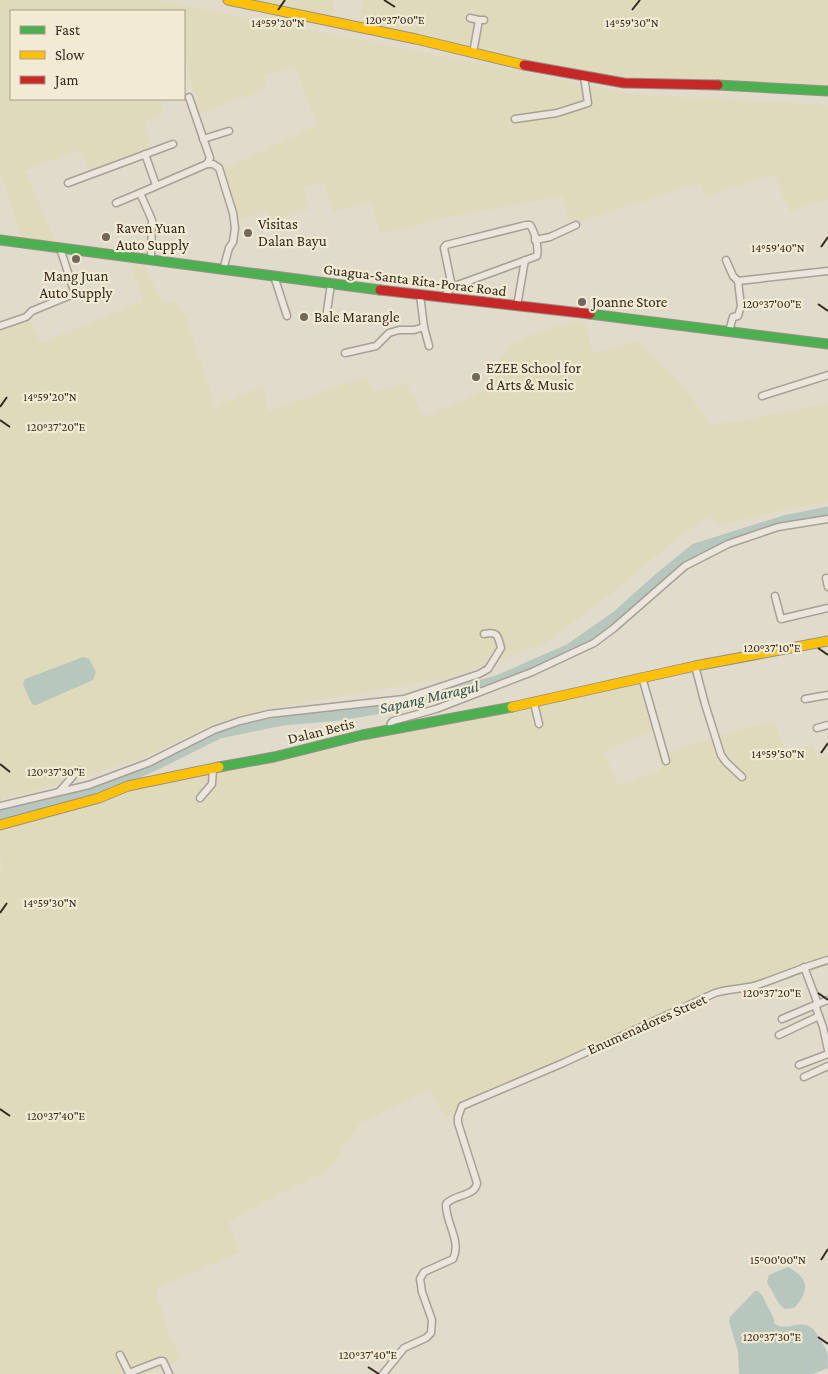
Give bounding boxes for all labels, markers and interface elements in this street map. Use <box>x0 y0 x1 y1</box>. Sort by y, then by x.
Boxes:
legend <box>10 10 185 100</box>
text: 120°37'00"E <box>365 13 425 27</box>
text: 14°59'20"N <box>251 16 305 30</box>
text: 14°59'30"N <box>605 16 659 30</box>
text: Fast <box>55 22 81 38</box>
text: Slow <box>55 47 85 63</box>
text: Jam <box>53 72 78 89</box>
place label: Visitas Dalan Bayu <box>258 216 327 250</box>
place label: Raven Yuan Auto Supply <box>116 220 189 254</box>
marker: Visitas Dalan Bayu <box>242 227 254 239</box>
marker: Raven Yuan Auto Supply <box>100 231 112 243</box>
text: 14°59'40"N <box>751 241 805 255</box>
marker: Mang Juan Auto Supply <box>70 253 82 265</box>
street label: Guagua-Santa Rita-Porac Road <box>322 261 508 300</box>
place label: Mang Juan Auto Supply <box>39 268 113 302</box>
place label: Joanne Store <box>590 294 668 311</box>
marker: Joanne Store <box>576 296 588 308</box>
text: 120°37'00"E <box>742 297 802 311</box>
place label: Bale Marangle <box>314 309 400 326</box>
marker: Bale Marangle <box>298 311 310 323</box>
place label: EZEE School for d Arts & Music <box>486 360 582 393</box>
marker: EZEE School for d Arts & Music <box>470 371 482 383</box>
text: 14°59'20"N <box>23 390 77 404</box>
text: 120°37'20"E <box>27 420 86 434</box>
text: 120°37'10"E <box>744 641 801 655</box>
water label: Sapang Maragul <box>378 677 481 718</box>
street label: Dalan Betis <box>286 715 356 747</box>
text: 14°59'50"N <box>751 747 805 761</box>
text: 120°37'30"E <box>27 765 86 779</box>
text: 14°59'30"N <box>23 896 77 910</box>
text: 120°37'20"E <box>743 986 802 1000</box>
street label: Enumenadores Street <box>585 990 710 1057</box>
text: 120°37'40"E <box>27 1109 86 1123</box>
text: 15°00'00"N <box>750 1253 806 1267</box>
text: 120°37'30"E <box>743 1330 802 1344</box>
text: 120°37'40"E <box>339 1348 398 1362</box>

